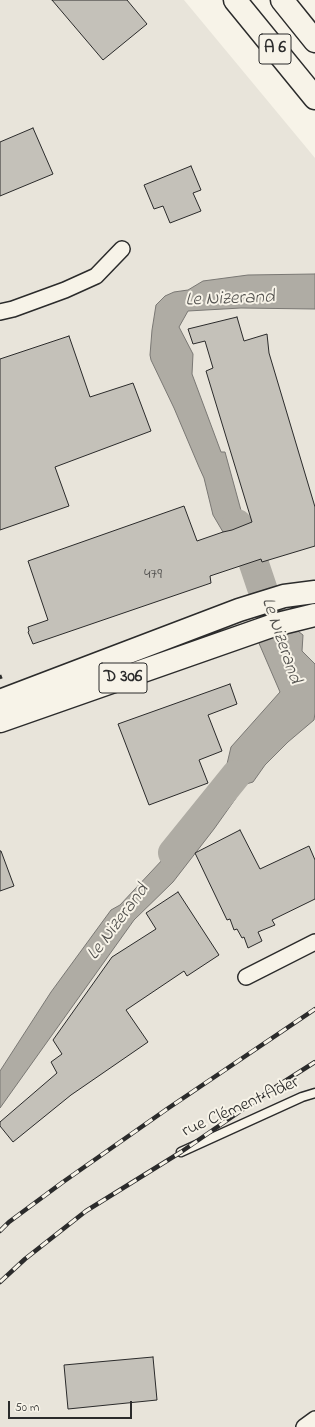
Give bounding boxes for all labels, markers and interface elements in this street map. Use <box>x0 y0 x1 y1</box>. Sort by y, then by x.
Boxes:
road number: A 6 <box>259 34 291 64</box>
water label: Le Nizerand <box>185 287 275 313</box>
house number: 479 <box>144 565 162 585</box>
water label: Le Nizerand <box>255 595 305 687</box>
road number: D 306 <box>99 663 147 693</box>
water label: Le Nizerand <box>83 881 155 965</box>
street label: rue Clément Ader <box>179 1073 303 1143</box>
scale bar <box>10 1393 134 1419</box>
text: 50 m <box>15 1399 39 1417</box>

